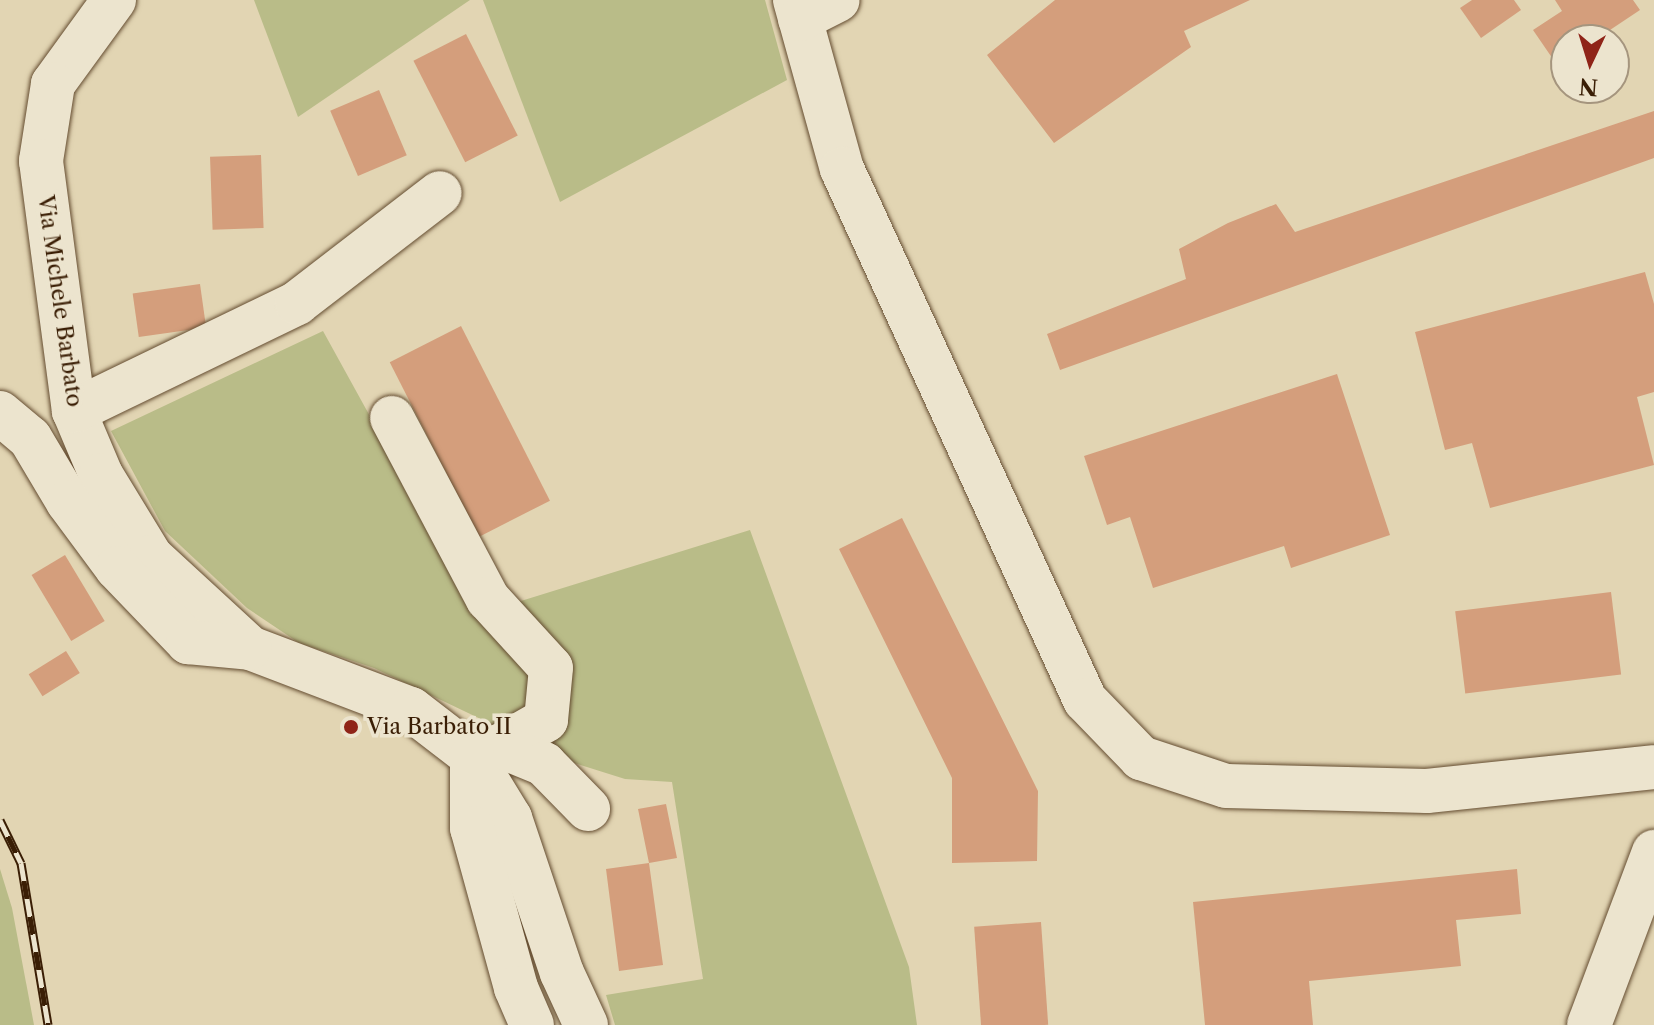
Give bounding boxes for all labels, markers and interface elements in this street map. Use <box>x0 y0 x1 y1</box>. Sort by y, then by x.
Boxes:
north arrow <box>1550 24 1630 104</box>
text: N <box>1578 72 1599 101</box>
street label: Via Michele Barbato <box>32 193 88 409</box>
place label: Via Barbato II <box>367 714 512 740</box>
marker: Via Barbato II <box>342 718 360 736</box>

